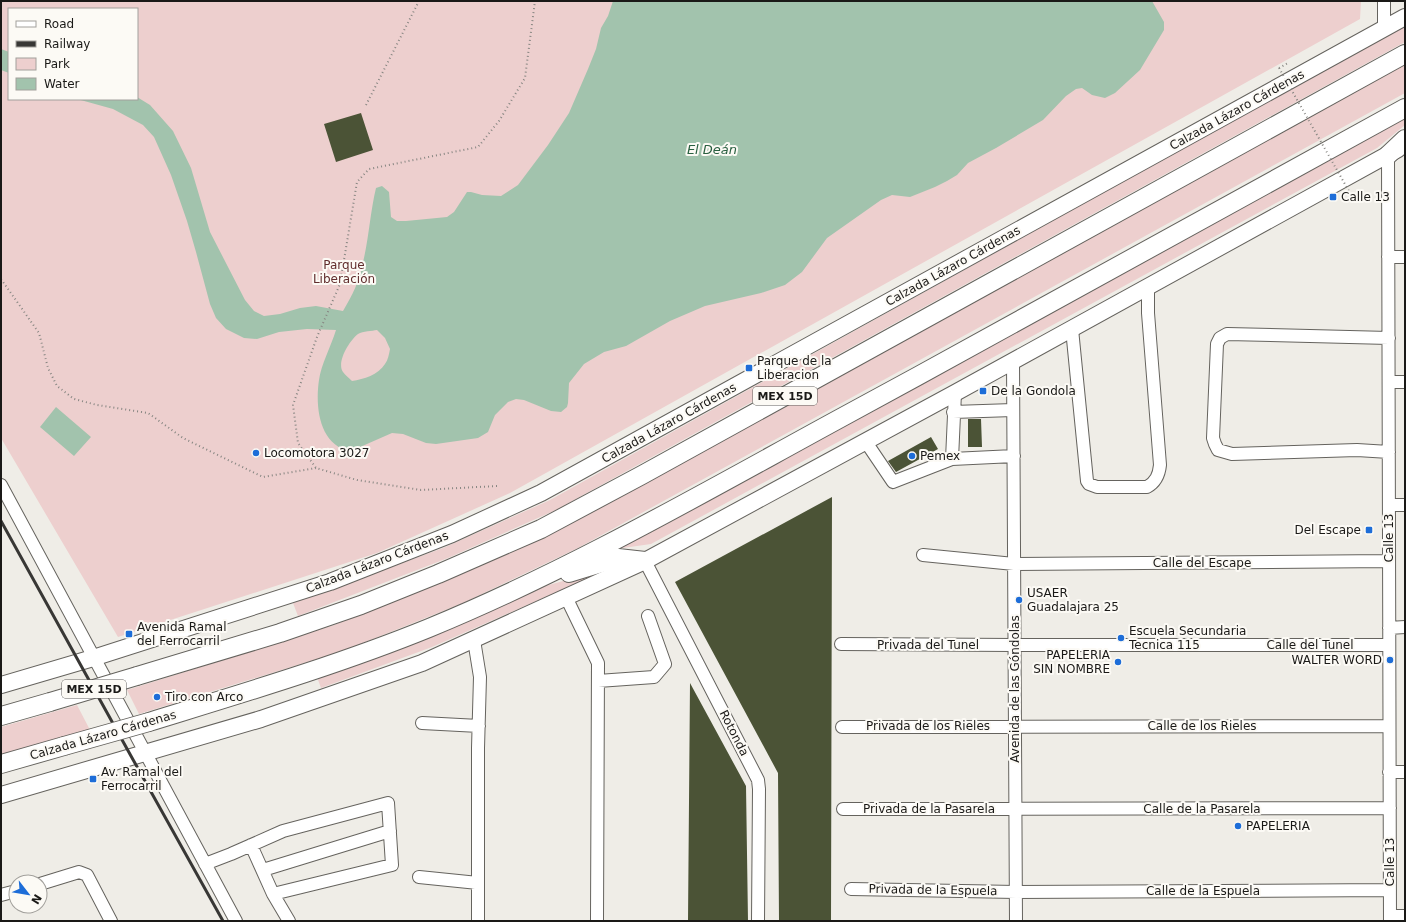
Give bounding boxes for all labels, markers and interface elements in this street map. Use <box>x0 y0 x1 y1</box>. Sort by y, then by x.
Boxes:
legend <box>8 8 138 100</box>
text: Road <box>44 17 74 31</box>
text: Railway <box>44 37 90 51</box>
text: Park <box>44 57 70 71</box>
street label: Calzada Lázaro Cárdenas <box>1167 67 1307 153</box>
text: Water <box>44 77 80 91</box>
water label: El Deán <box>687 142 737 157</box>
place label: Calle 13 <box>1341 190 1390 204</box>
marker: Calle 13 <box>1328 192 1338 202</box>
street label: Calzada Lázaro Cárdenas <box>883 223 1023 309</box>
park label: Parque Liberación <box>313 258 375 286</box>
place label: Parque de la Liberacion <box>757 354 832 382</box>
marker: Parque de la Liberacion <box>744 363 754 373</box>
street label: Calzada Lázaro Cárdenas <box>599 380 739 466</box>
place label: De la Gondola <box>991 384 1076 398</box>
marker: De la Gondola <box>978 386 988 396</box>
road number: MEX 15D <box>753 387 817 405</box>
place label: Locomotora 3027 <box>264 446 369 460</box>
marker: Locomotora 3027 <box>251 448 261 458</box>
place label: Pemex <box>920 449 960 463</box>
marker: Pemex <box>907 451 917 461</box>
street label: Calle 13 <box>1382 514 1396 562</box>
place label: Del Escape <box>1294 523 1361 537</box>
marker: Del Escape <box>1364 525 1374 535</box>
street label: Calzada Lázaro Cárdenas <box>304 528 450 596</box>
street label: Calle del Escape <box>1153 556 1251 570</box>
place label: USAER Guadalajara 25 <box>1027 586 1119 614</box>
marker: USAER Guadalajara 25 <box>1014 595 1024 605</box>
street label: Avenida de las Góndolas <box>1008 615 1022 763</box>
place label: Avenida Ramal del Ferrocarril <box>137 620 227 648</box>
place label: Escuela Secundaria Tecnica 115 <box>1128 624 1246 652</box>
marker: Avenida Ramal del Ferrocarril <box>124 629 134 639</box>
marker: Escuela Secundaria Tecnica 115 <box>1116 633 1126 643</box>
street label: Privada del Tunel <box>877 638 979 652</box>
street label: Calle del Tunel <box>1266 638 1354 652</box>
place label: PAPELERIA SIN NOMBRE <box>1033 648 1111 676</box>
place label: WALTER WORD <box>1292 653 1382 667</box>
marker: WALTER WORD <box>1385 655 1395 665</box>
marker: PAPELERIA SIN NOMBRE <box>1113 657 1123 667</box>
road number: MEX 15D <box>62 680 126 698</box>
place label: Tiro con Arco <box>164 690 243 704</box>
marker: Tiro con Arco <box>152 692 162 702</box>
street label: Calzada Lázaro Cárdenas <box>28 707 178 763</box>
street label: Rotonda <box>716 708 752 758</box>
street label: Privada de los Rieles <box>866 719 990 733</box>
street label: Calle de los Rieles <box>1147 719 1257 733</box>
place label: Av. Ramal del Ferrocarril <box>101 765 182 793</box>
marker: Av. Ramal del Ferrocarril <box>88 774 98 784</box>
street label: Privada de la Pasarela <box>863 802 995 816</box>
street label: Calle de la Pasarela <box>1143 802 1261 816</box>
place label: PAPELERIA <box>1246 819 1311 833</box>
marker: PAPELERIA <box>1233 821 1243 831</box>
street label: Calle 13 <box>1383 838 1397 886</box>
north arrow <box>8 874 48 914</box>
street label: Privada de la Espuela <box>868 882 998 898</box>
street label: Calle de la Espuela <box>1146 884 1260 898</box>
text: N <box>28 892 44 906</box>

